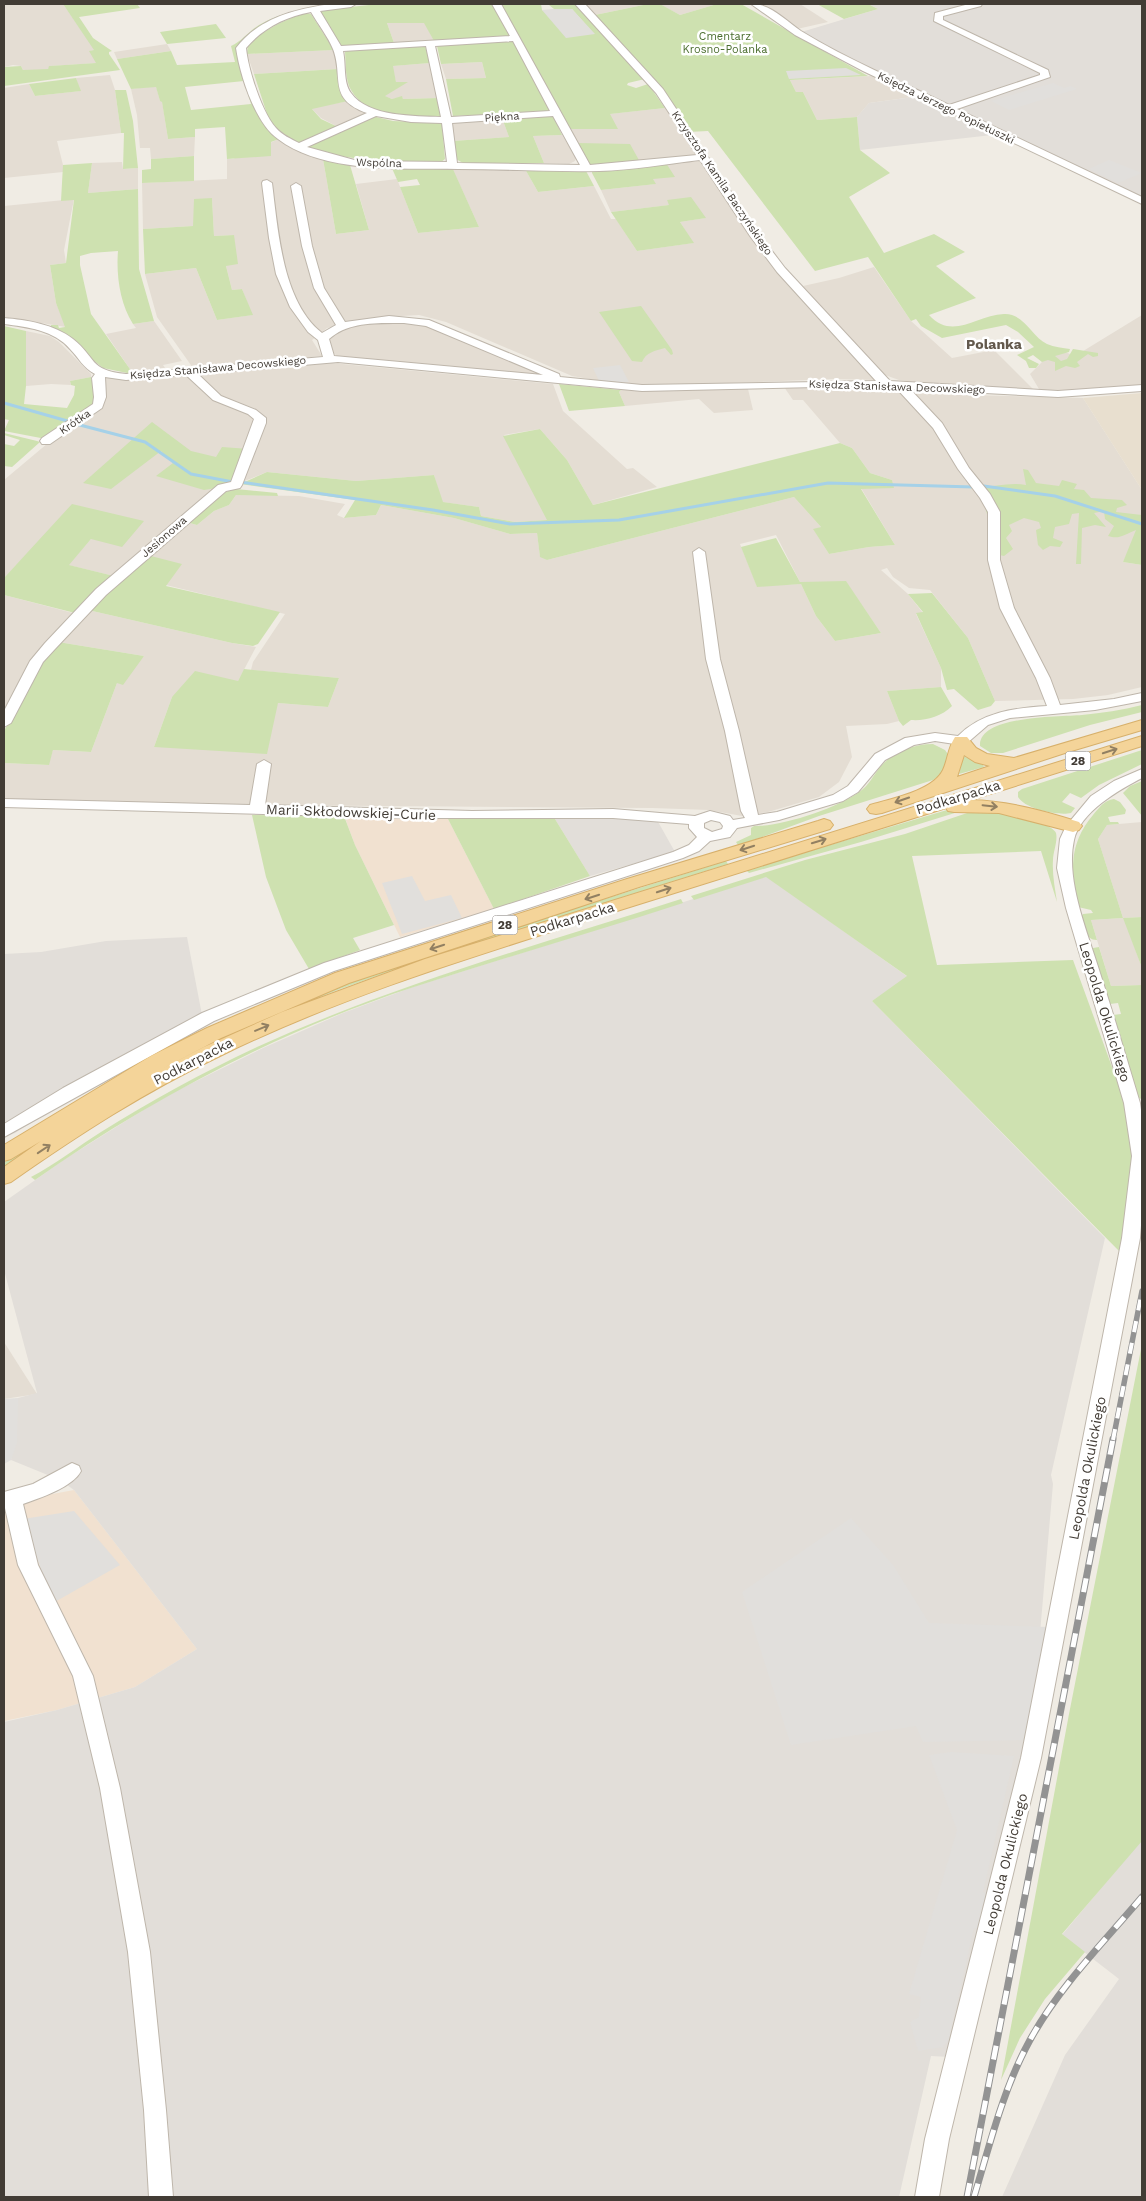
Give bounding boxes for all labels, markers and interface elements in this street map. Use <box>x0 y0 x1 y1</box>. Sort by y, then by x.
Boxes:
park label: Cmentarz Krosno-Polanka <box>683 30 767 56</box>
street label: Księdza Jerzego Popiełuszki <box>875 69 1017 147</box>
street label: Krzysztofa Kamila Baczyńskiego <box>669 108 775 258</box>
street label: Piękna <box>484 109 520 125</box>
street label: Wspólna <box>356 156 402 170</box>
district label: Polanka <box>966 336 1023 352</box>
street label: Księdza Stanisława Decowskiego <box>129 354 307 382</box>
street label: Księdza Stanisława Decowskiego <box>808 377 986 397</box>
street label: Krótka <box>57 407 93 437</box>
street label: Jesionowa <box>138 514 190 560</box>
one-way arrow <box>1101 746 1117 755</box>
road number: 28 <box>1066 751 1090 770</box>
street label: Podkarpacka <box>914 777 1002 817</box>
one-way arrow <box>895 796 910 805</box>
street label: Marii Skłodowskiej-Curie <box>266 801 436 823</box>
one-way arrow <box>982 801 998 811</box>
one-way arrow <box>810 836 826 845</box>
one-way arrow <box>739 844 755 854</box>
one-way arrow <box>655 885 671 894</box>
one-way arrow <box>585 893 600 902</box>
street label: Podkarpacka <box>528 899 616 939</box>
road number: 28 <box>492 916 518 934</box>
street label: Leopolda Okulickiego <box>1076 940 1134 1084</box>
one-way arrow <box>429 942 445 952</box>
one-way arrow <box>254 1023 269 1032</box>
street label: Podkarpacka <box>150 1034 236 1088</box>
one-way arrow <box>36 1144 50 1154</box>
street label: Leopolda Okulickiego <box>1065 1395 1109 1541</box>
street label: Leopolda Okulickiego <box>980 1791 1030 1937</box>

